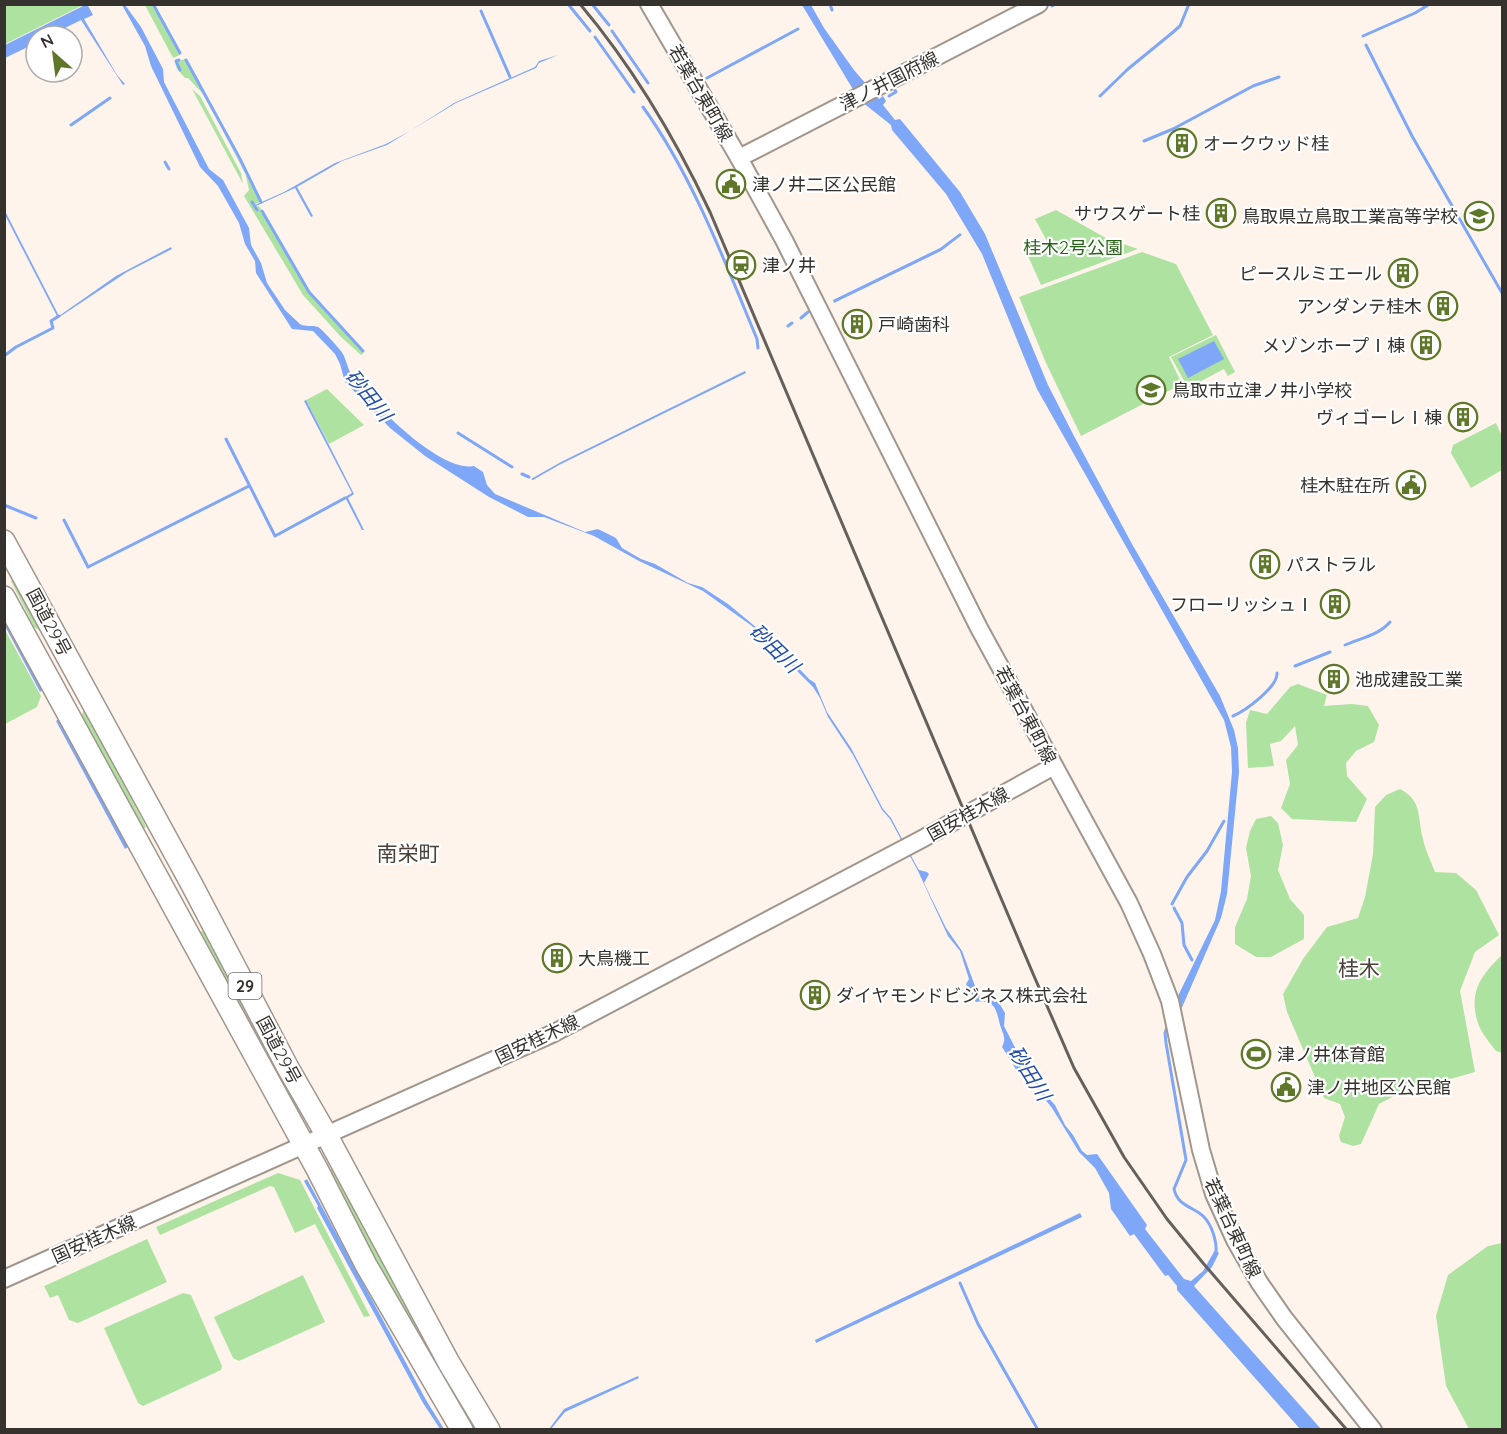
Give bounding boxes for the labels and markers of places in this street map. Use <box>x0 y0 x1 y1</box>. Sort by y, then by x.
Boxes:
building icon: オークウッド桂 <box>1166 127 1198 159</box>
place label: オークウッド桂 <box>1203 132 1329 155</box>
public building icon: 津ノ井二区公民館 <box>715 168 747 200</box>
place label: 津ノ井二区公民館 <box>752 173 896 196</box>
building icon: サウスゲート桂 <box>1205 197 1237 229</box>
school or university icon: 鳥取県立鳥取工業高等学校 <box>1463 200 1495 232</box>
place label: サウスゲート桂 <box>1074 202 1200 225</box>
place label: 鳥取県立鳥取工業高等学校 <box>1242 205 1458 228</box>
station icon: 津ノ井 <box>725 249 757 281</box>
place label: 津ノ井 <box>762 254 816 277</box>
building icon: ピースルミエール <box>1387 257 1419 289</box>
place label: ピースルミエール <box>1239 262 1382 285</box>
building icon: アンダンテ桂木 <box>1427 290 1459 322</box>
place label: アンダンテ桂木 <box>1297 295 1422 318</box>
building icon: 戸崎歯科 <box>841 308 873 340</box>
place label: 戸崎歯科 <box>878 313 950 336</box>
building icon: メゾンホープⅠ棟 <box>1410 329 1442 361</box>
place label: メゾンホープⅠ棟 <box>1262 334 1405 357</box>
school or university icon: 鳥取市立津ノ井小学校 <box>1135 374 1167 406</box>
place label: 鳥取市立津ノ井小学校 <box>1172 379 1352 402</box>
building icon: ヴィゴーレⅠ棟 <box>1447 401 1479 433</box>
place label: ヴィゴーレⅠ棟 <box>1316 406 1442 429</box>
public building icon: 桂木駐在所 <box>1395 469 1427 501</box>
place label: 桂木駐在所 <box>1300 474 1390 497</box>
building icon: パストラル <box>1249 548 1281 580</box>
place label: パストラル <box>1286 553 1376 576</box>
building icon: フローリッシュⅠ <box>1319 588 1351 620</box>
place label: フローリッシュⅠ <box>1170 593 1314 616</box>
building icon: 池成建設工業 <box>1318 663 1350 695</box>
place label: 池成建設工業 <box>1355 668 1463 691</box>
building icon: 大鳥機工 <box>541 942 573 974</box>
place label: 大鳥機工 <box>578 947 650 970</box>
building icon: ダイヤモンドビジネス株式会社 <box>799 979 831 1011</box>
place label: ダイヤモンドビジネス株式会社 <box>836 984 1087 1007</box>
sports icon: 津ノ井体育館 <box>1240 1038 1272 1070</box>
place label: 津ノ井体育館 <box>1277 1043 1385 1066</box>
public building icon: 津ノ井地区公民館 <box>1270 1071 1302 1103</box>
place label: 津ノ井地区公民館 <box>1307 1076 1451 1099</box>

